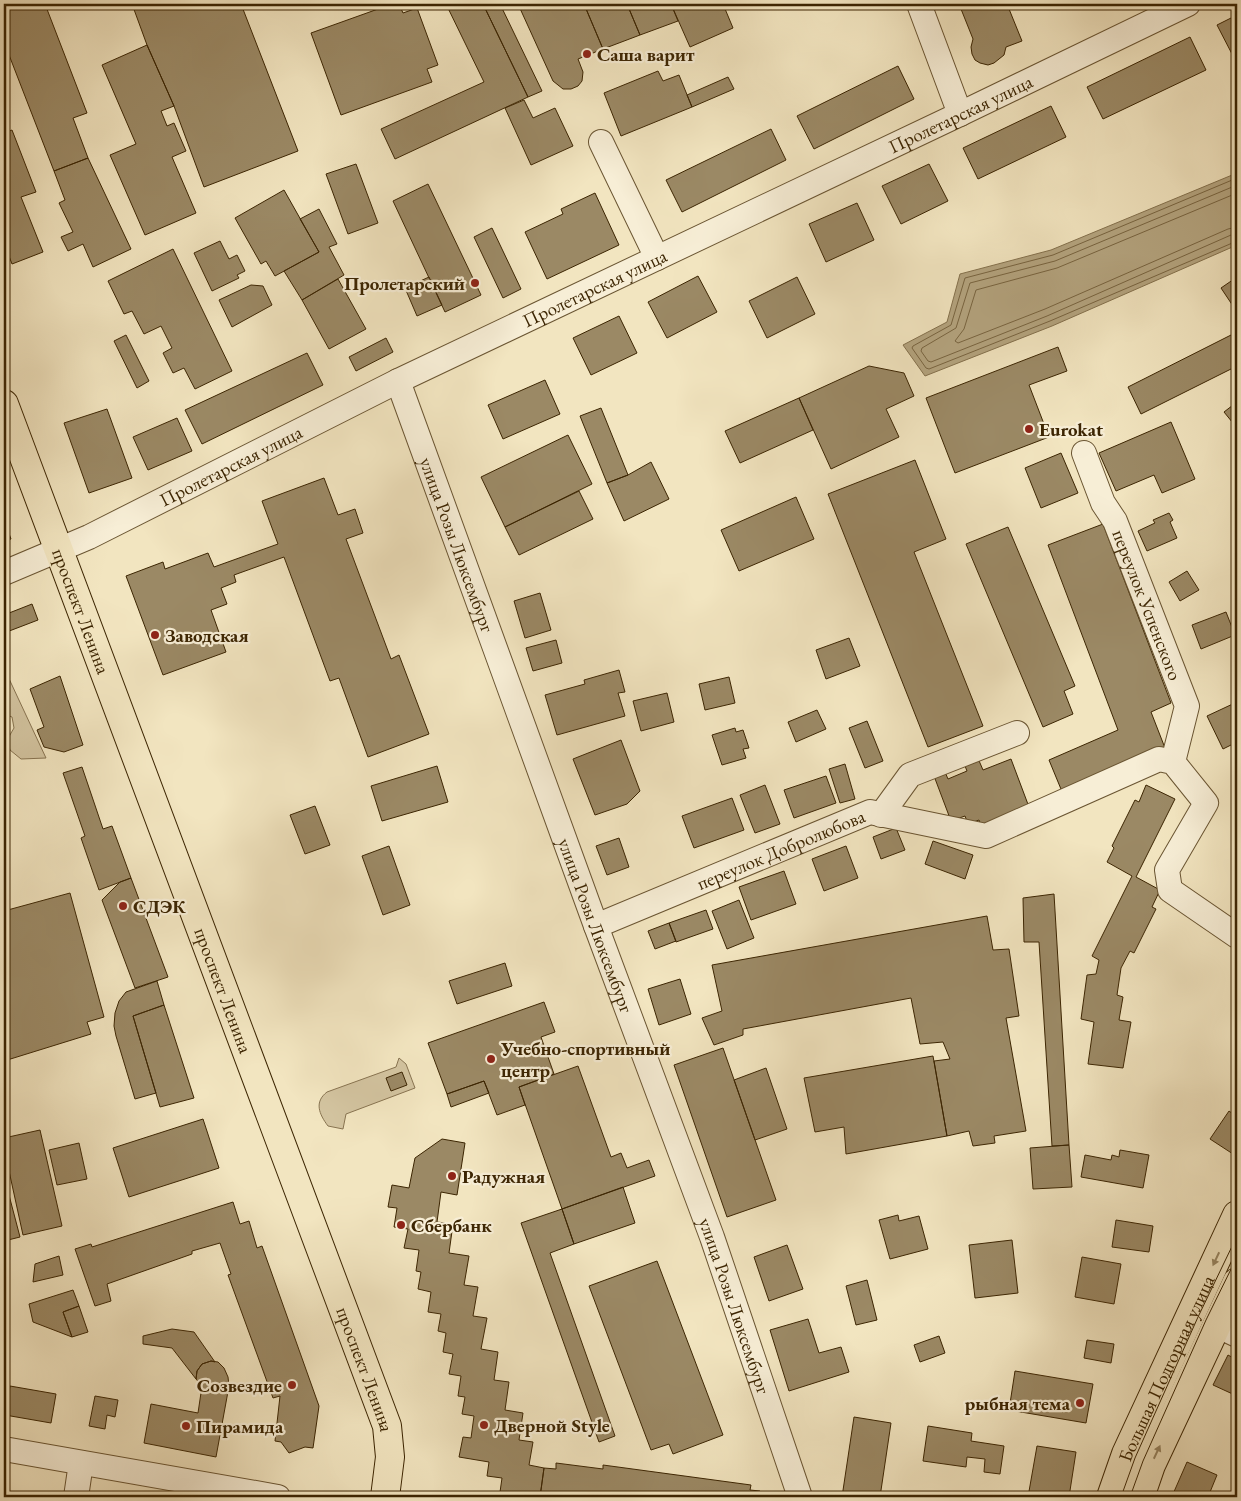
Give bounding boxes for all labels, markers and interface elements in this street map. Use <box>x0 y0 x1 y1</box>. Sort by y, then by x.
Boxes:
place label: Саша варит <box>597 42 695 67</box>
marker: Саша варит <box>581 48 593 60</box>
street label: Пролетарская улица <box>884 68 1037 159</box>
street label: Пролетарская улица <box>518 243 671 333</box>
place label: Пролетарский <box>344 271 465 296</box>
marker: Пролетарский <box>469 277 481 289</box>
place label: Eurokat <box>1039 417 1103 442</box>
street label: Пролетарская улица <box>155 419 307 512</box>
marker: Eurokat <box>1023 423 1035 435</box>
street label: улица Розы Люксембург <box>414 454 501 636</box>
street label: переулок Успенского <box>1107 526 1188 684</box>
street label: проспект Ленина <box>47 545 117 678</box>
place label: Заводская <box>165 623 249 648</box>
marker: Заводская <box>149 629 161 641</box>
street label: переулок Добролюбова <box>693 803 869 895</box>
street label: улица Розы Люксембург <box>552 834 640 1016</box>
place label: СДЭК <box>133 894 186 919</box>
marker: СДЭК <box>117 900 129 912</box>
street label: проспект Ленина <box>189 924 259 1057</box>
place label: Учебно-спортивный центр <box>500 1036 670 1083</box>
marker: Учебно-спортивный центр <box>485 1053 497 1065</box>
place label: Радужная <box>462 1164 545 1189</box>
marker: Радужная <box>446 1170 458 1182</box>
place label: Сбербанк <box>411 1213 492 1238</box>
street label: улица Розы Люксембург <box>693 1214 777 1397</box>
marker: Сбербанк <box>395 1219 407 1231</box>
one-way arrow <box>1212 1252 1220 1266</box>
street label: Большая Подгорная улица <box>1112 1271 1220 1465</box>
street label: проспект Ленина <box>331 1303 400 1433</box>
place label: Созвездие <box>197 1373 282 1398</box>
marker: Созвездие <box>286 1379 298 1391</box>
place label: рыбная тема <box>965 1391 1071 1416</box>
marker: рыбная тема <box>1074 1397 1086 1409</box>
place label: Дверной Style <box>494 1413 610 1438</box>
place label: Пирамида <box>196 1414 284 1439</box>
marker: Дверной Style <box>478 1419 490 1431</box>
marker: Пирамида <box>180 1420 192 1432</box>
one-way arrow <box>1153 1444 1161 1459</box>

